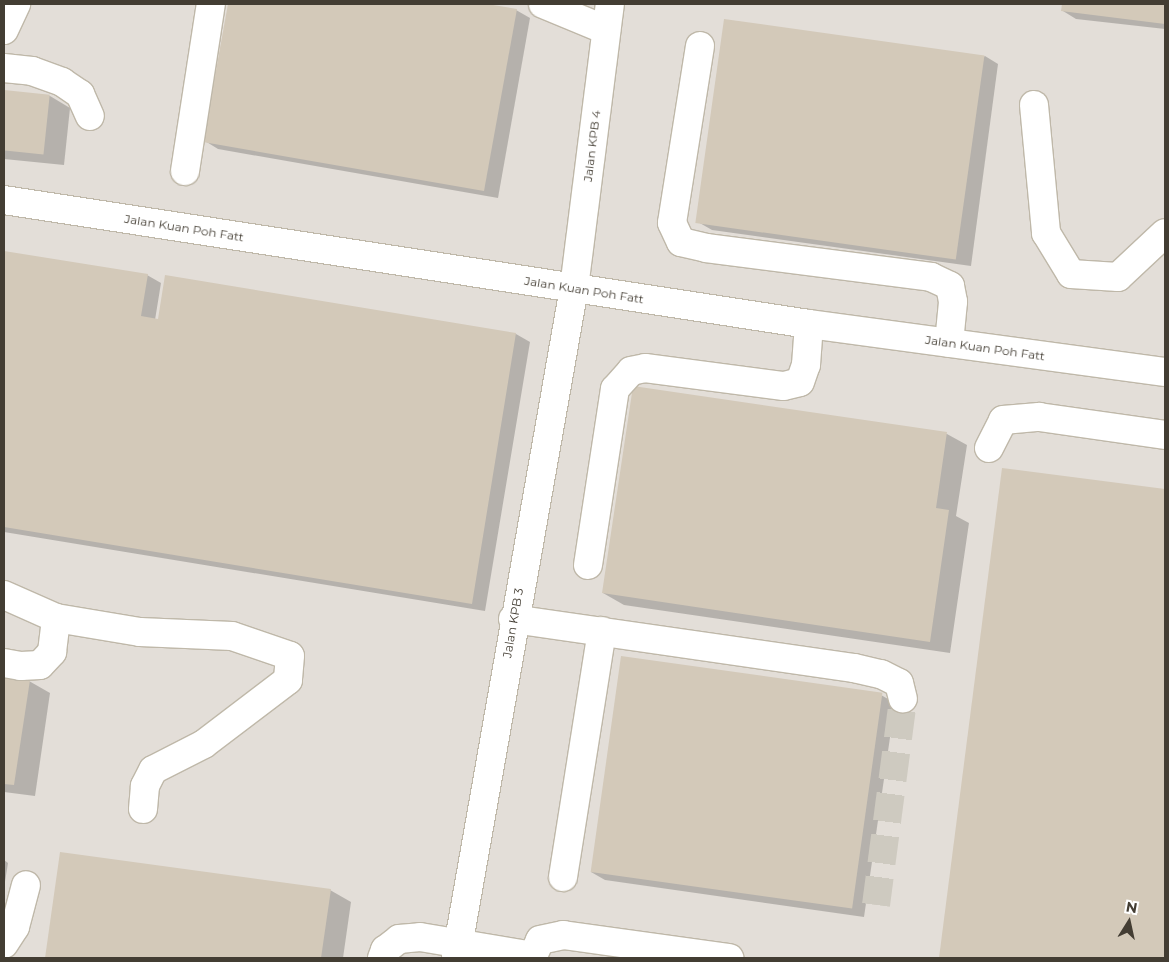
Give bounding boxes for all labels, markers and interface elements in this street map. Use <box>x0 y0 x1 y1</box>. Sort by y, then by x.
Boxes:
street label: Jalan KPB 4 <box>580 109 604 183</box>
street label: Jalan Kuan Poh Fatt <box>123 211 245 245</box>
street label: Jalan Kuan Poh Fatt <box>523 273 645 307</box>
street label: Jalan Kuan Poh Fatt <box>924 332 1046 364</box>
street label: Jalan KPB 3 <box>500 587 526 659</box>
north arrow <box>1104 897 1154 947</box>
text: N <box>1124 897 1139 917</box>

